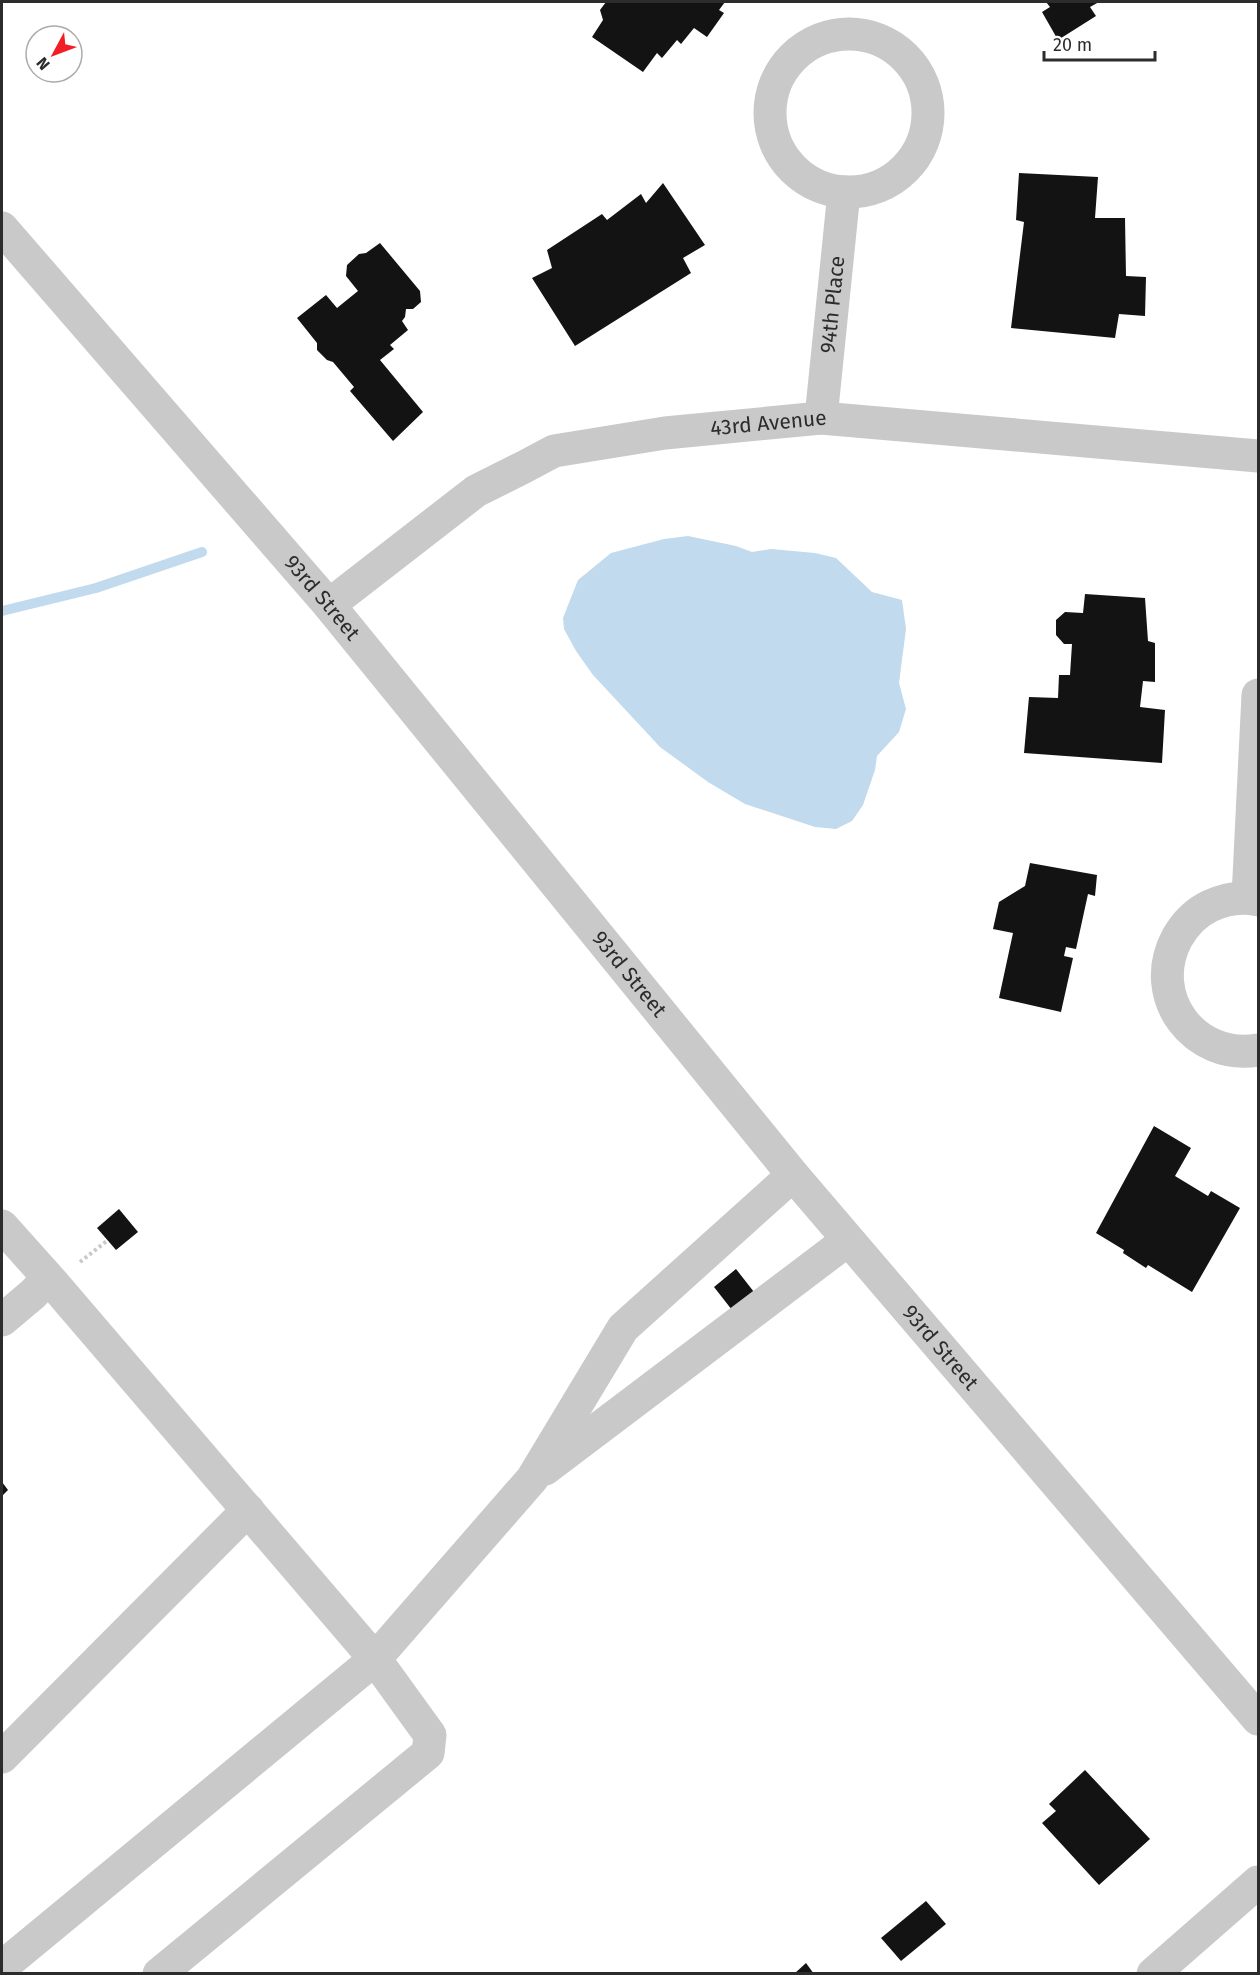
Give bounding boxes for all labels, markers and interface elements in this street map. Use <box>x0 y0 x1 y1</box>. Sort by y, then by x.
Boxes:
north arrow <box>24 24 84 84</box>
scale bar <box>1044 24 1155 62</box>
text: 20 m <box>1053 34 1092 56</box>
text: N <box>32 53 54 74</box>
street label: 94th Place <box>815 254 850 355</box>
street label: 43rd Avenue <box>709 405 828 442</box>
street label: 93rd Street <box>279 550 366 646</box>
street label: 93rd Street <box>587 926 673 1023</box>
street label: 93rd Street <box>897 1300 984 1396</box>

